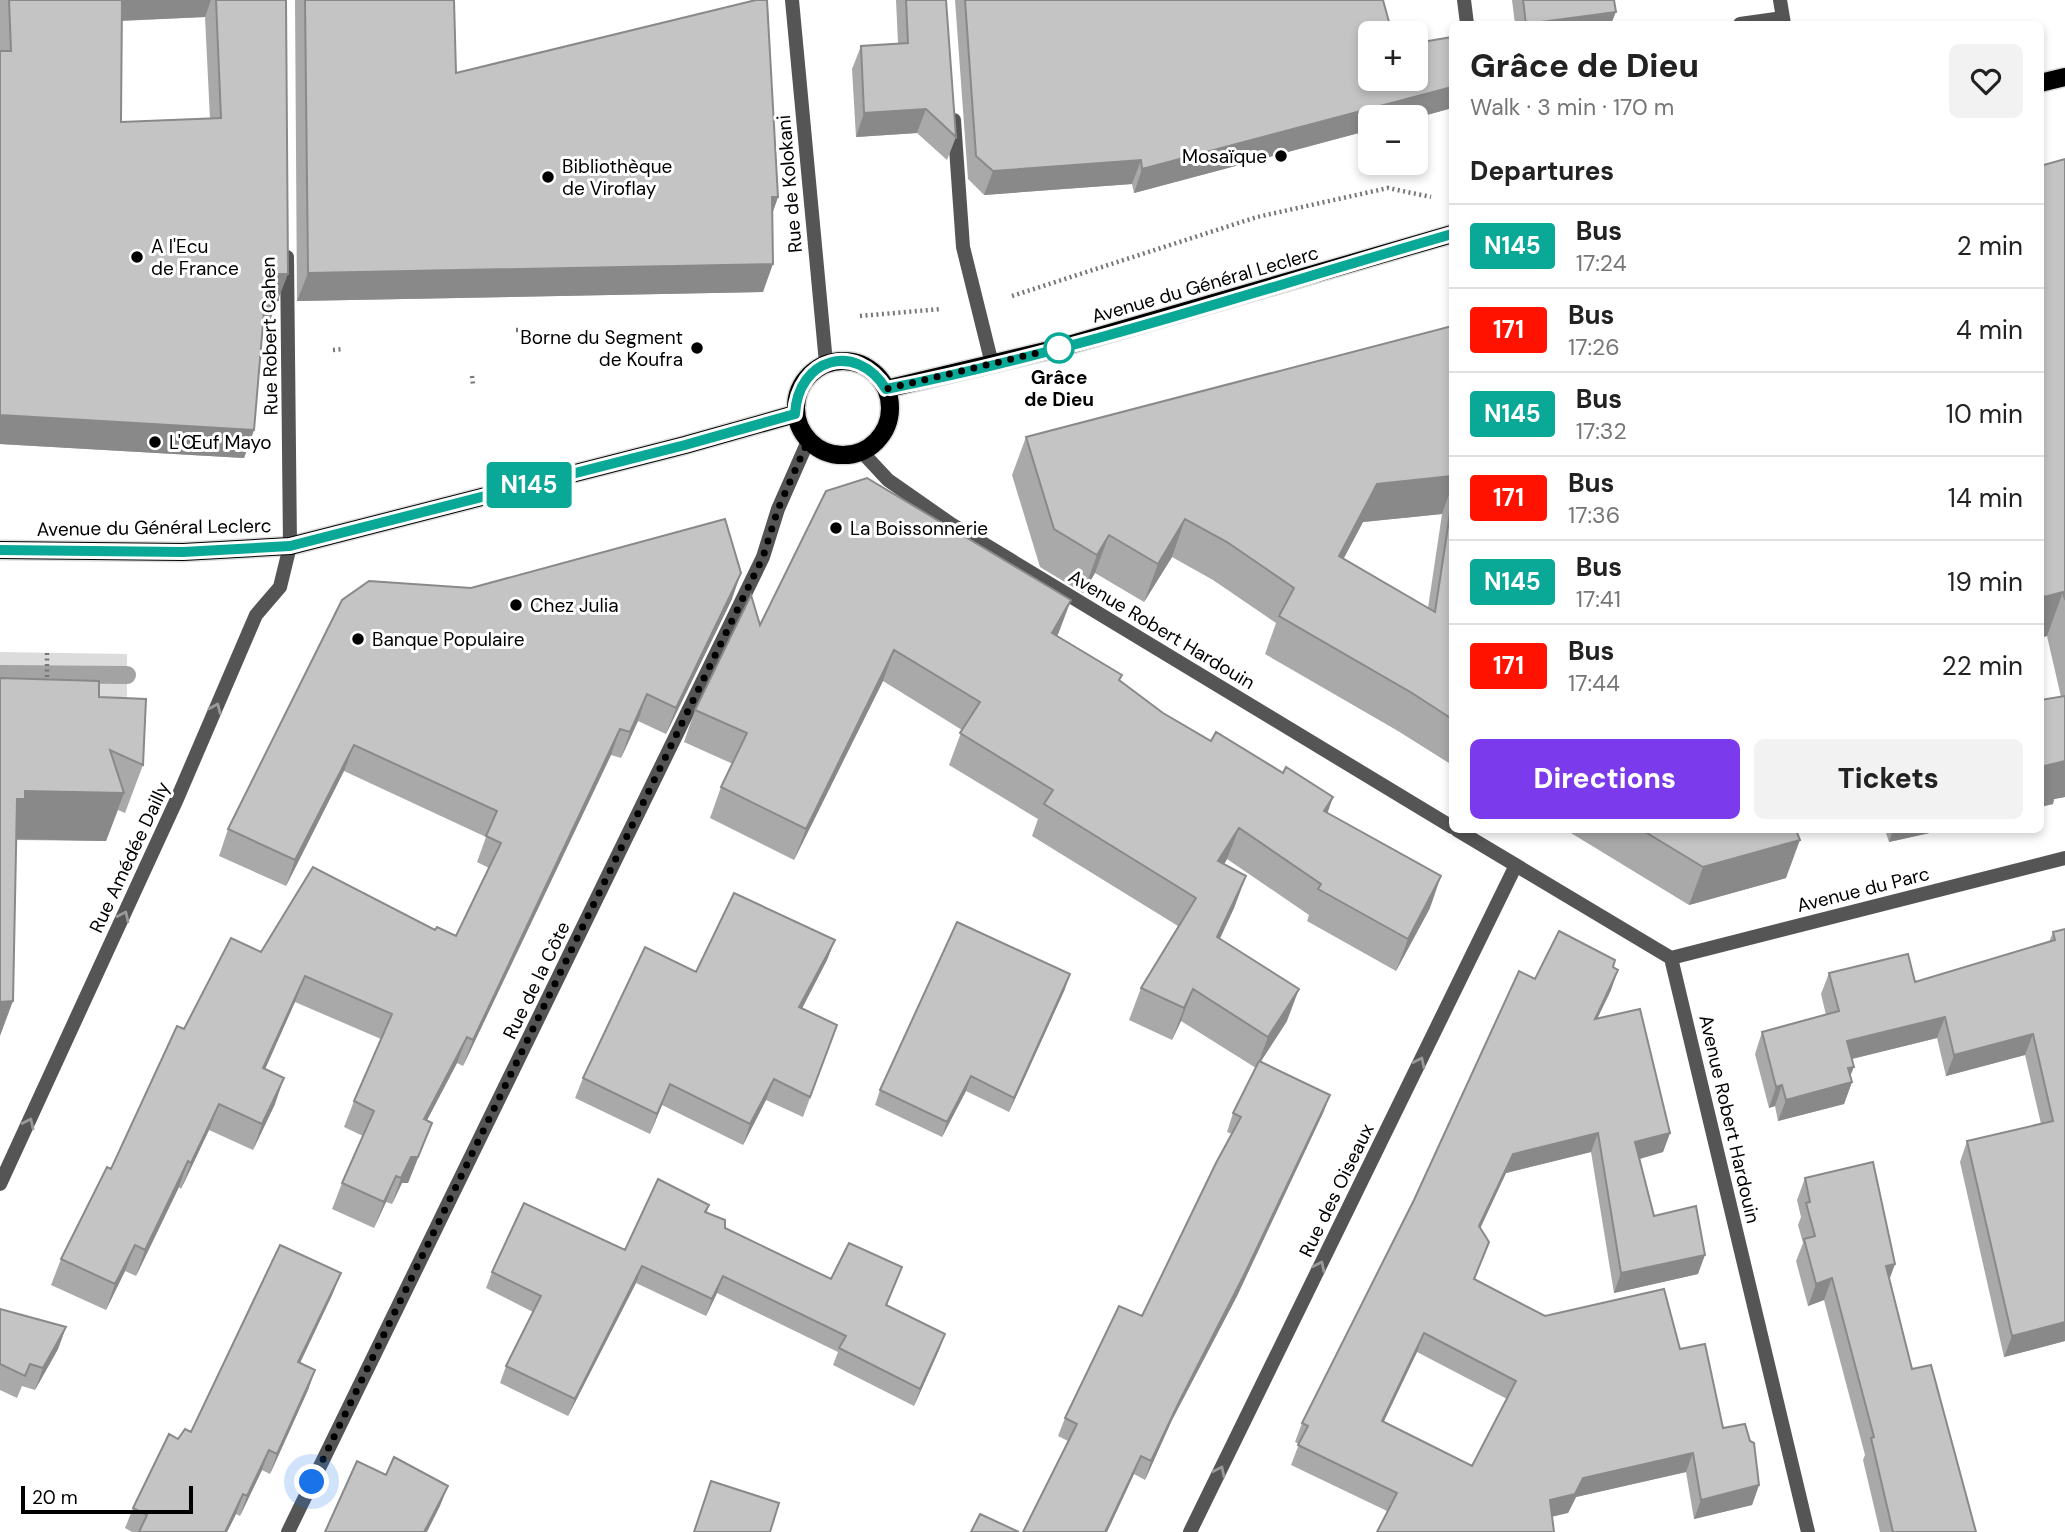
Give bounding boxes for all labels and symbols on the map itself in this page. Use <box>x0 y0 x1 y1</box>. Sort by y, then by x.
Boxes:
street label: Rue de Kolokani <box>771 114 808 254</box>
place label: Mosaïque <box>1182 144 1267 169</box>
marker: Mosaïque <box>1273 148 1289 164</box>
place label: Bibliothèque de Viroflay <box>562 154 672 201</box>
marker: Bibliothèque de Viroflay <box>540 169 556 185</box>
place label: A l'Ecu de France <box>151 234 239 281</box>
street label: Avenue du Général Leclerc <box>1089 240 1321 329</box>
marker: A l'Ecu de France <box>129 249 145 265</box>
street label: Rue Robert Cahen <box>256 256 283 416</box>
place label: Borne du Segment de Koufra <box>520 325 683 372</box>
marker: Grâce de Dieu <box>1044 333 1074 363</box>
marker: Borne du Segment de Koufra <box>689 340 705 356</box>
place label: Grâce de Dieu <box>1024 365 1094 412</box>
place label: L'Œuf Mayo <box>169 430 271 455</box>
marker: L'Œuf Mayo <box>147 434 163 450</box>
line badge: N145 <box>480 462 578 508</box>
street label: Avenue du Général Leclerc <box>36 513 272 542</box>
place label: La Boissonnerie <box>850 516 988 541</box>
marker: La Boissonnerie <box>828 520 844 536</box>
street label: Avenue Robert Hardouin <box>1064 564 1260 695</box>
place label: Chez Julia <box>530 593 619 618</box>
marker: Chez Julia <box>508 597 524 613</box>
place label: Banque Populaire <box>372 627 524 652</box>
marker: Banque Populaire <box>350 631 366 647</box>
one-way arrow <box>208 703 222 715</box>
street label: Rue Amédée Dailly <box>83 777 176 937</box>
street label: Avenue du Parc <box>1794 861 1932 918</box>
one-way arrow <box>116 911 130 923</box>
street label: Rue de la Côte <box>497 917 576 1043</box>
street label: Avenue Robert Hardouin <box>1693 1012 1766 1226</box>
one-way arrow <box>1411 1057 1425 1069</box>
one-way arrow <box>21 1117 35 1130</box>
street label: Rue des Oiseaux <box>1293 1119 1380 1261</box>
one-way arrow <box>1311 1261 1325 1273</box>
your location <box>294 1464 329 1499</box>
one-way arrow <box>1211 1466 1225 1478</box>
scale bar <box>21 1483 192 1515</box>

